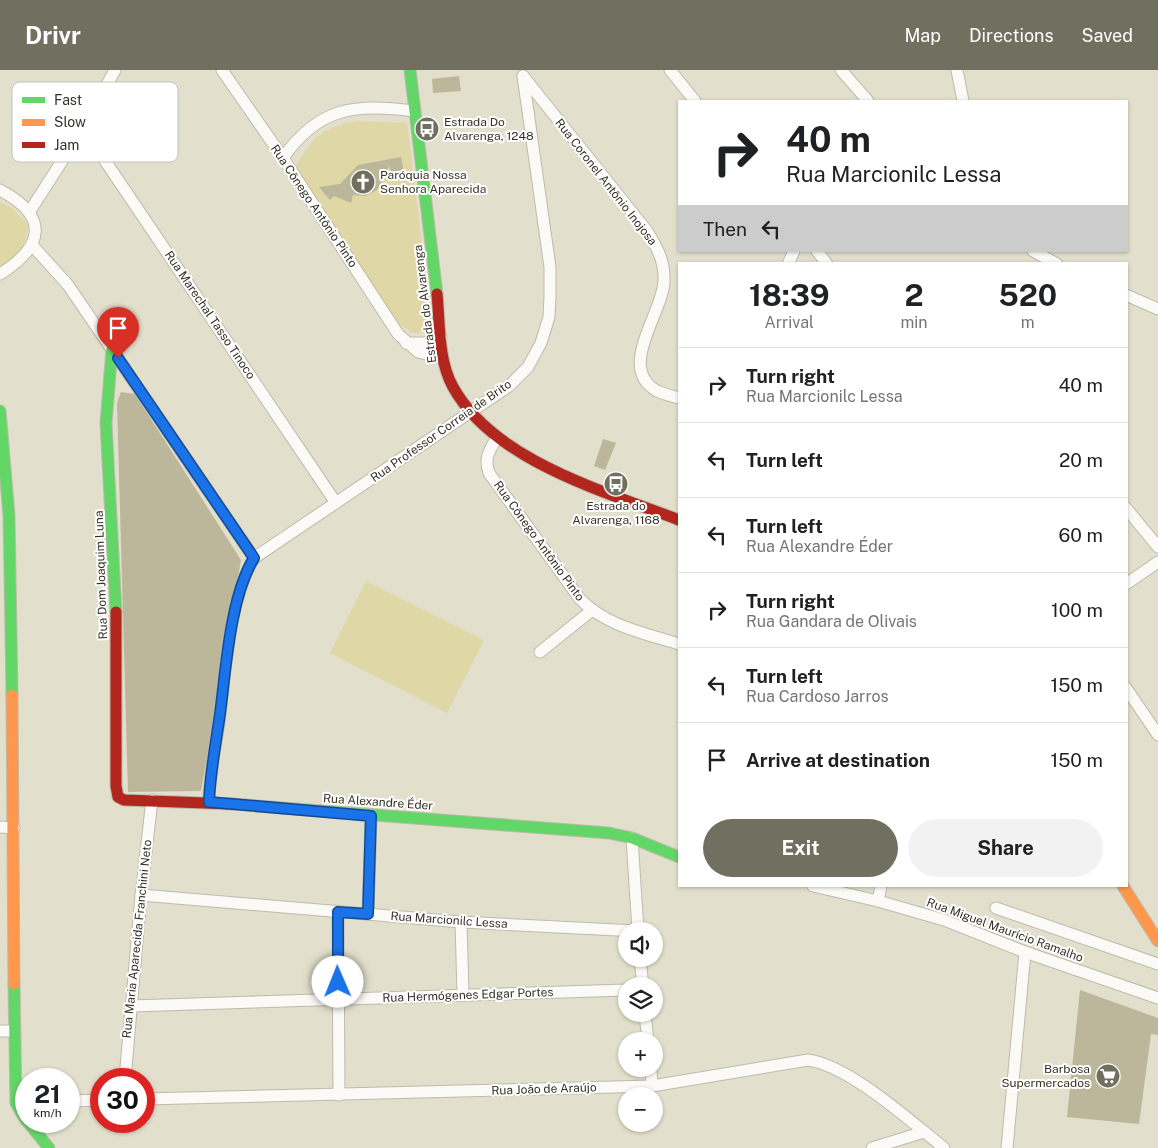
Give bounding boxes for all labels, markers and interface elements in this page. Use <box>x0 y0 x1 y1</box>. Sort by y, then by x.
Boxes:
text: Drivr <box>25 21 81 49</box>
text: Map <box>904 25 941 46</box>
text: Directions <box>969 25 1054 46</box>
text: Saved <box>1082 25 1133 46</box>
legend <box>12 82 178 162</box>
text: Fast <box>54 92 82 108</box>
text: Slow <box>54 114 86 130</box>
place label: Estrada Do Alvarenga, 1248 <box>444 115 534 143</box>
bus stop icon: Estrada Do Alvarenga, 1248 <box>414 116 440 142</box>
street label: Rua Coronel Antônio Inojosa <box>552 116 660 248</box>
text: 40 m <box>786 119 871 160</box>
icon: right <box>703 120 768 185</box>
text: Jam <box>54 137 79 153</box>
street label: Rua Cônego Antônio Pinto <box>268 142 360 270</box>
text: Rua Marcionilc Lessa <box>786 161 1001 187</box>
place label: Paróquia Nossa Senhora Aparecida <box>380 168 486 196</box>
church icon: Paróquia Nossa Senhora Aparecida <box>350 169 376 195</box>
icon: left <box>757 215 785 243</box>
text: Then <box>703 218 747 240</box>
street label: Estrada do Alvarenga <box>411 244 439 364</box>
street label: Rua Marechal Tasso Tinoco <box>162 248 258 382</box>
text: 18:39 <box>749 277 830 313</box>
text: 2 <box>904 277 924 313</box>
text: 520 <box>998 277 1057 313</box>
pin <box>97 307 139 358</box>
text: Arrival <box>765 313 814 332</box>
text: min <box>900 313 928 332</box>
text: m <box>1021 313 1035 332</box>
icon: arrive <box>104 314 132 342</box>
text: Turn right <box>746 365 835 387</box>
icon: right <box>703 371 731 399</box>
text: 40 m <box>1058 374 1103 396</box>
street label: Rua Professor Correia de Brito <box>368 377 514 485</box>
text: Rua Marcionilc Lessa <box>746 387 903 406</box>
icon: left <box>703 446 731 474</box>
text: Turn left <box>746 449 823 471</box>
text: 20 m <box>1059 449 1103 471</box>
bus stop icon: Estrada do Alvarenga, 1168 <box>603 471 629 497</box>
street label: Rua Cônego Antônio Pinto <box>491 478 587 604</box>
place label: Estrada do Alvarenga, 1168 <box>572 499 660 527</box>
street label: Rua Dom Joaquim Luna <box>92 510 110 640</box>
text: Turn left <box>746 515 823 537</box>
icon: left <box>703 521 731 549</box>
text: 60 m <box>1059 524 1103 546</box>
text: Rua Alexandre Éder <box>746 537 893 556</box>
text: Turn right <box>746 590 835 612</box>
icon: right <box>703 596 731 624</box>
text: 100 m <box>1051 599 1103 621</box>
text: Rua Gandara de Olivais <box>746 612 917 631</box>
text: Turn left <box>746 665 823 687</box>
icon: left <box>703 671 731 699</box>
text: 150 m <box>1050 674 1103 696</box>
text: Rua Cardoso Jarros <box>746 687 889 706</box>
icon: arrive <box>703 746 731 774</box>
text: Arrive at destination <box>746 749 930 771</box>
text: 150 m <box>1050 749 1103 771</box>
street label: Rua Alexandre Éder <box>322 791 434 813</box>
button: Exit <box>703 819 898 877</box>
button: Share <box>908 819 1103 877</box>
street label: Rua Maria Aparecida Franchini Neto <box>120 839 154 1039</box>
street label: Rua Miguel Maurício Ramalho <box>925 895 1085 965</box>
street label: Rua Marcionilc Lessa <box>390 909 508 931</box>
map controls <box>618 922 663 1132</box>
button: sound <box>618 922 663 967</box>
position arrow <box>311 955 363 1007</box>
button: layers <box>618 977 663 1022</box>
street label: Rua Hermógenes Edgar Portes <box>382 985 554 1005</box>
button: + <box>618 1032 663 1077</box>
place label: Barbosa Supermercados <box>1001 1062 1090 1090</box>
supermarket icon: Barbosa Supermercados <box>1095 1063 1121 1089</box>
speed limit sign: 30 <box>90 1068 155 1133</box>
text: 21 <box>34 1079 61 1109</box>
street label: Rua João de Araújo <box>491 1080 597 1098</box>
button: − <box>618 1087 663 1132</box>
text: km/h <box>33 1106 62 1120</box>

